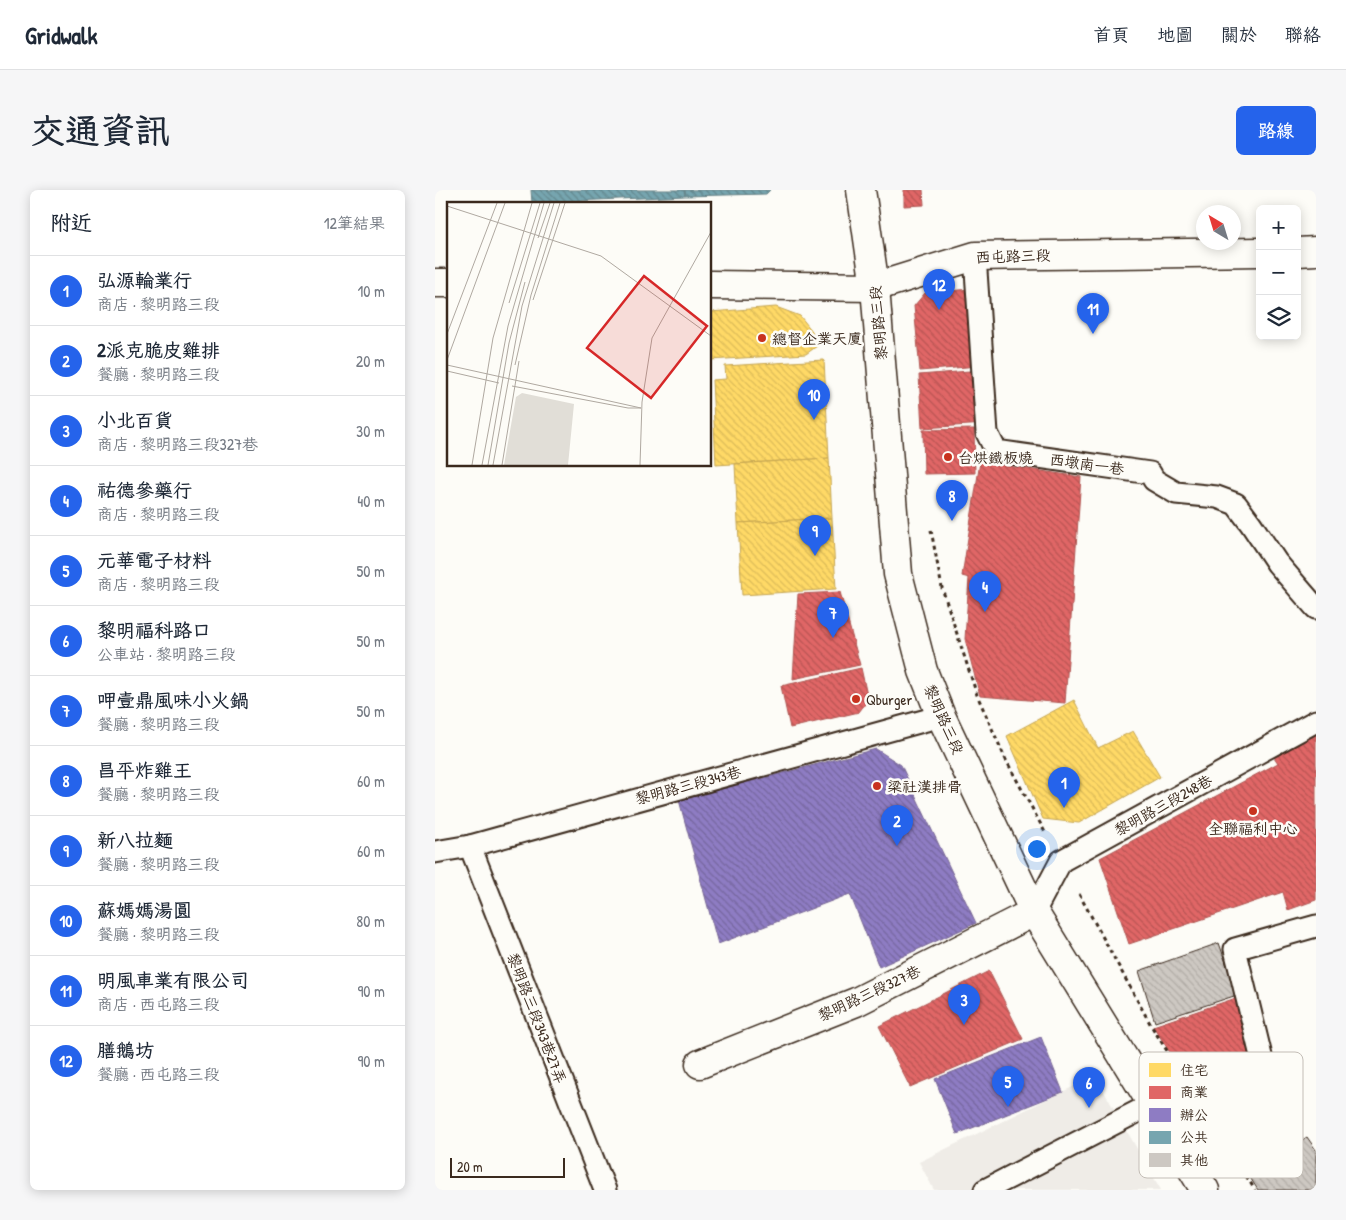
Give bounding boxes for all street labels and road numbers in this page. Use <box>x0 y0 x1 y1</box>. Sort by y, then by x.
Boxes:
street label: 西屯路三段 <box>975 244 1051 268</box>
street label: 黎明路三段 <box>864 285 892 361</box>
street label: 西墩南一巷 <box>1048 448 1126 480</box>
street label: 黎明路三段 <box>919 680 969 758</box>
street label: 黎明路三段343巷 <box>633 761 743 809</box>
street label: 黎明路三段248巷 <box>1110 769 1216 841</box>
street label: 黎明路三段343巷27弄 <box>502 950 572 1086</box>
street label: 黎明路三段327巷 <box>814 960 924 1026</box>

